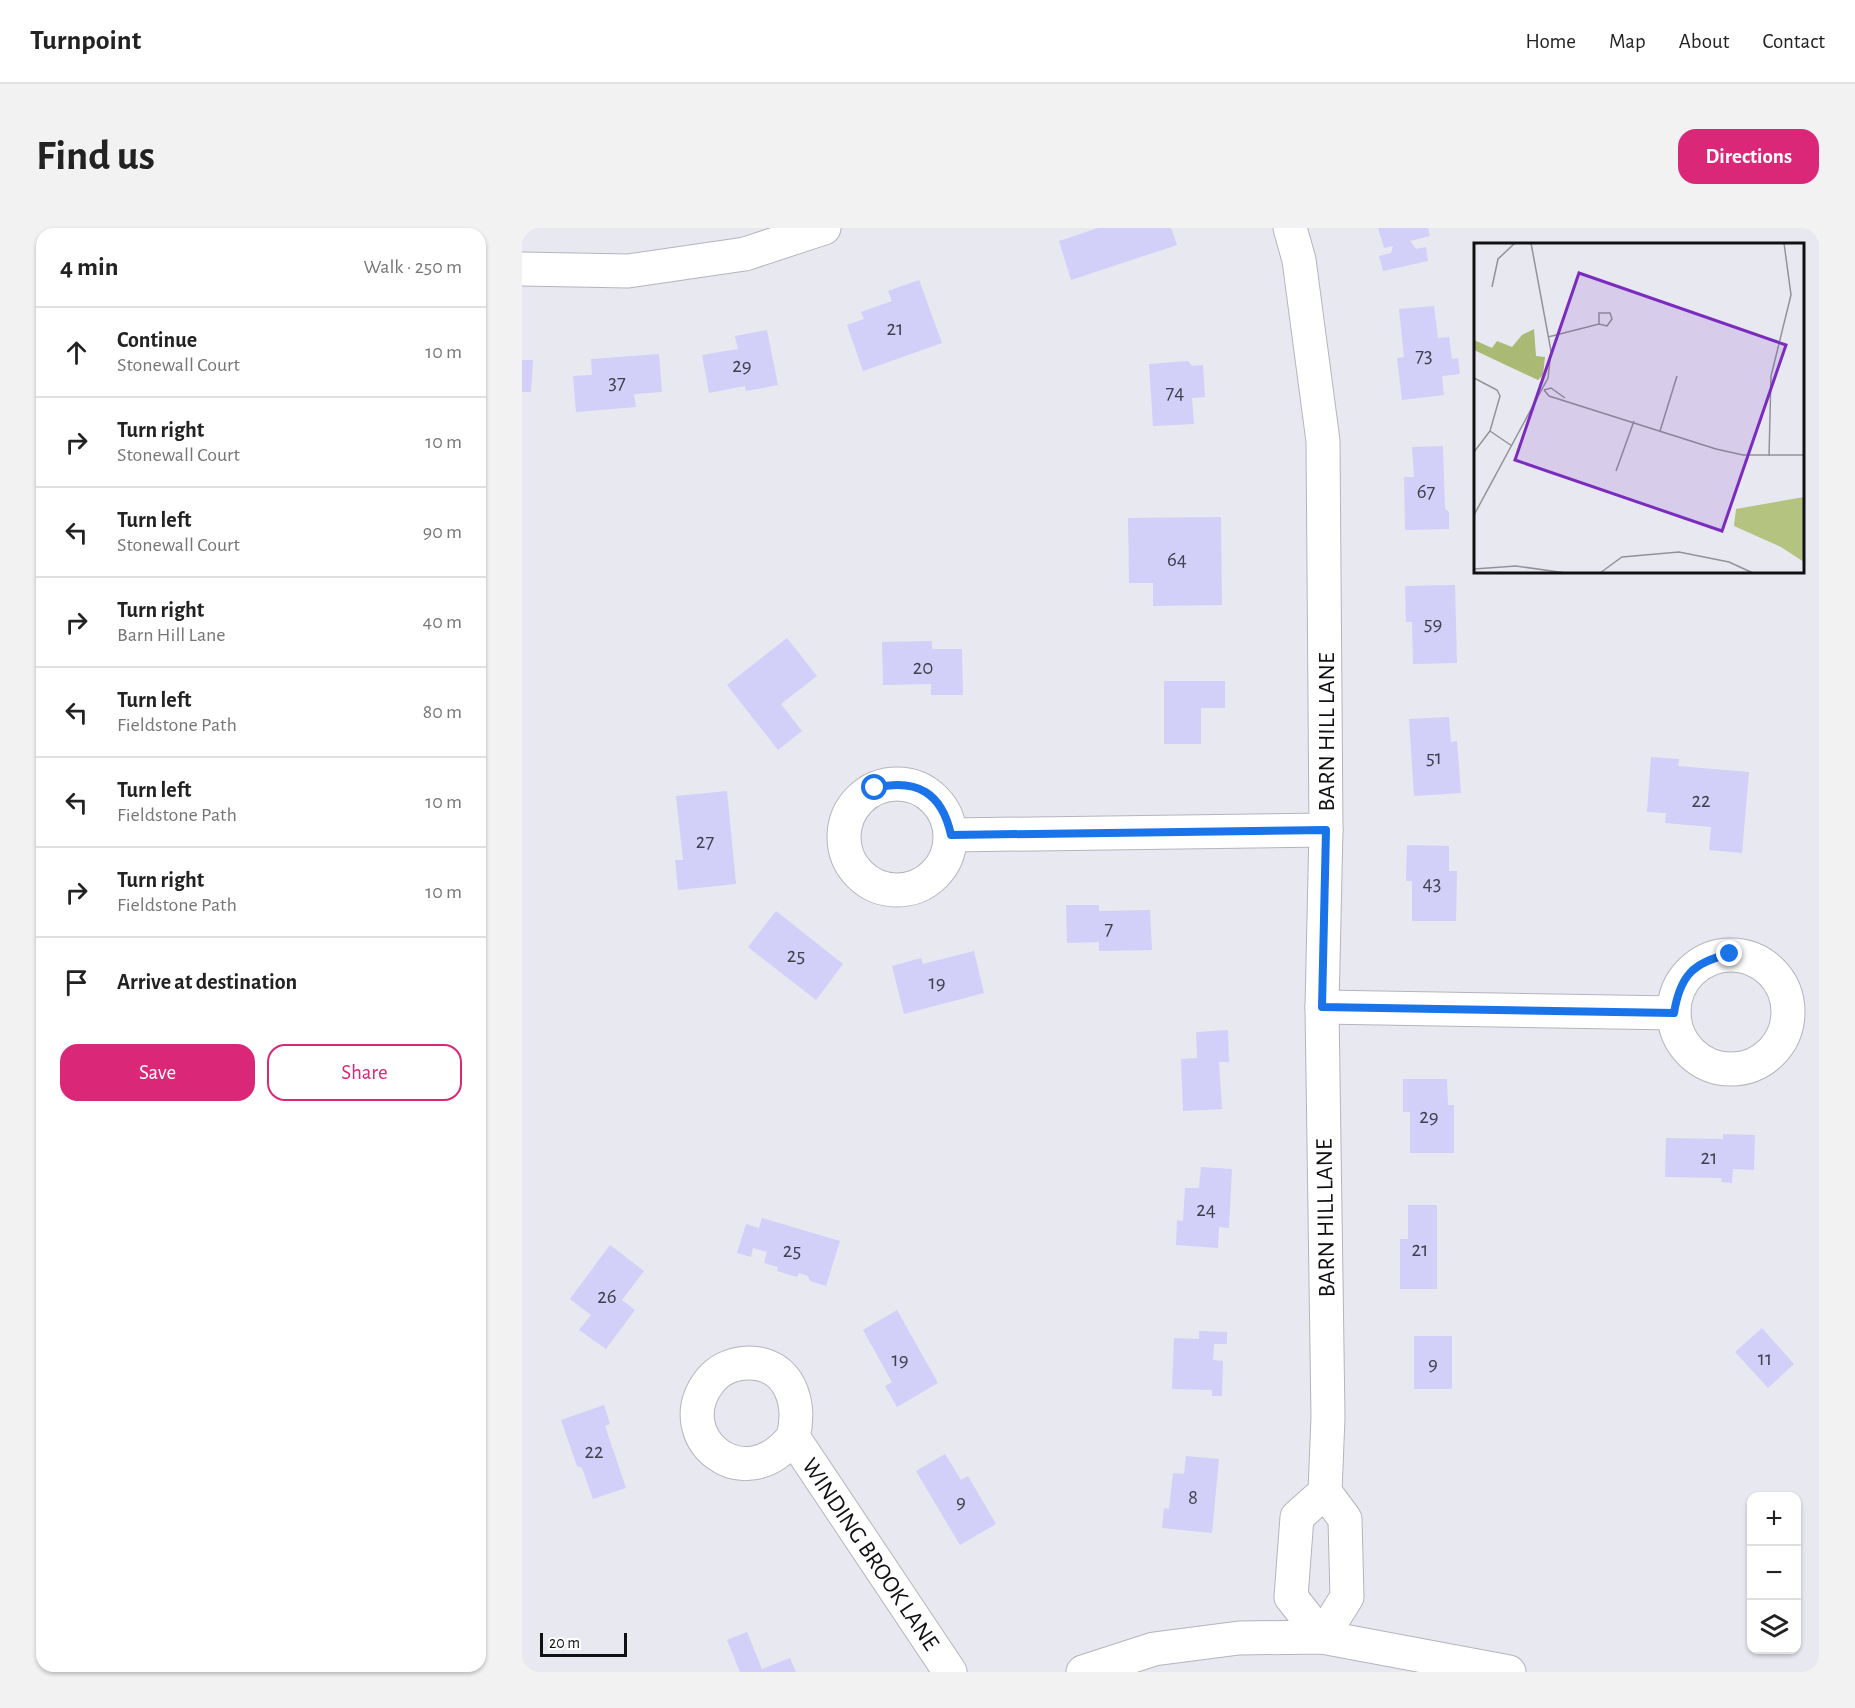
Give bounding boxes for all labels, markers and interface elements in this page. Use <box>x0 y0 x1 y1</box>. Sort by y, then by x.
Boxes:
text: Turnpoint <box>30 27 141 55</box>
text: Home <box>1525 31 1576 52</box>
text: Map <box>1609 31 1646 52</box>
text: About <box>1679 31 1729 52</box>
text: Contact <box>1762 31 1825 52</box>
button: Directions <box>1678 129 1819 184</box>
text: Find us <box>36 135 155 177</box>
inset map <box>1474 243 1804 573</box>
text: 4 min <box>60 254 119 280</box>
text: Walk · 250 m <box>363 257 462 277</box>
house number: 21 <box>887 318 903 339</box>
text: Continue <box>117 329 197 351</box>
icon: ahead <box>60 336 93 369</box>
text: 10 m <box>425 342 462 362</box>
house number: 73 <box>1415 345 1433 366</box>
text: Stonewall Court <box>117 355 240 375</box>
house number: 29 <box>732 355 752 376</box>
house number: 37 <box>608 372 626 393</box>
house number: 74 <box>1166 382 1184 403</box>
text: Turn right <box>117 419 204 441</box>
icon: right <box>60 426 93 459</box>
text: 10 m <box>425 432 462 452</box>
text: Stonewall Court <box>117 445 240 465</box>
house number: 67 <box>1417 481 1436 502</box>
text: Turn left <box>117 509 191 531</box>
icon: left <box>60 516 93 549</box>
text: 90 m <box>423 522 462 542</box>
text: Stonewall Court <box>117 535 240 555</box>
house number: 64 <box>1167 549 1187 570</box>
text: Turn right <box>117 599 204 621</box>
icon: right <box>60 606 93 639</box>
text: 40 m <box>423 612 462 632</box>
house number: 59 <box>1424 613 1442 634</box>
text: Barn Hill Lane <box>117 625 225 645</box>
street label: BARN HILL LANE <box>1315 652 1339 812</box>
house number: 20 <box>913 657 933 678</box>
text: Turn left <box>117 689 191 711</box>
icon: left <box>60 696 93 729</box>
text: 80 m <box>423 702 462 722</box>
text: Fieldstone Path <box>117 715 237 735</box>
house number: 51 <box>1426 747 1442 768</box>
route start <box>861 774 887 800</box>
text: Turn left <box>117 779 191 801</box>
icon: left <box>60 786 93 819</box>
house number: 22 <box>1691 790 1711 811</box>
text: 10 m <box>425 792 462 812</box>
text: Fieldstone Path <box>117 805 237 825</box>
house number: 27 <box>696 831 714 852</box>
text: Turn right <box>117 869 204 891</box>
house number: 43 <box>1423 873 1441 894</box>
icon: right <box>60 876 93 909</box>
text: 10 m <box>425 882 462 902</box>
text: Fieldstone Path <box>117 895 237 915</box>
house number: 7 <box>1105 918 1114 939</box>
route end <box>1716 940 1742 966</box>
house number: 25 <box>787 945 805 966</box>
icon: arrive <box>60 966 93 999</box>
text: Arrive at destination <box>117 971 297 993</box>
house number: 19 <box>928 972 946 993</box>
button: Save <box>60 1044 255 1101</box>
button: Share <box>267 1044 462 1101</box>
house number: 29 <box>1419 1106 1439 1127</box>
street label: BARN HILL LANE <box>1313 1138 1339 1298</box>
house number: 21 <box>1701 1147 1717 1168</box>
house number: 24 <box>1196 1199 1216 1220</box>
house number: 21 <box>1412 1239 1428 1260</box>
house number: 25 <box>783 1240 801 1261</box>
house number: 26 <box>597 1286 617 1307</box>
house number: 11 <box>1758 1348 1772 1369</box>
house number: 19 <box>891 1349 909 1370</box>
house number: 9 <box>1428 1353 1438 1374</box>
house number: 22 <box>584 1441 604 1462</box>
street label: WINDING BROOK LANE <box>797 1454 944 1655</box>
house number: 8 <box>1188 1487 1198 1508</box>
house number: 9 <box>956 1491 966 1512</box>
map controls <box>1747 1492 1801 1654</box>
button: + <box>1747 1492 1801 1546</box>
button: − <box>1747 1546 1801 1600</box>
button: layers <box>1747 1600 1801 1654</box>
scale bar <box>540 1630 627 1658</box>
text: 20 m <box>549 1635 580 1651</box>

